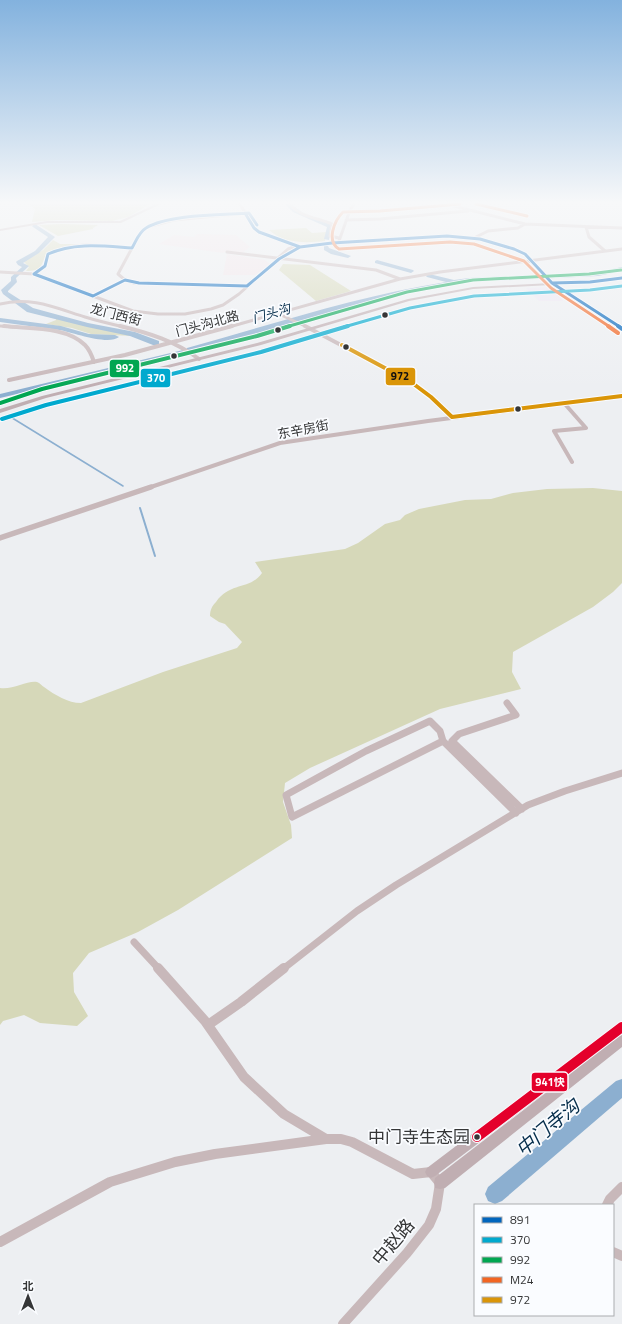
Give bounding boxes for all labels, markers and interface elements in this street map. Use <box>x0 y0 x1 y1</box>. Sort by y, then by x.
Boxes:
water label: 门头沟 <box>249 297 294 328</box>
street label: 龙门西街 <box>88 298 144 330</box>
street label: 门头沟北路 <box>173 305 241 341</box>
unlabelled marker <box>380 310 390 320</box>
unlabelled marker <box>273 325 283 335</box>
unlabelled marker <box>341 342 351 352</box>
unlabelled marker <box>169 351 179 361</box>
line badge: 992 <box>109 359 140 378</box>
text: 992 <box>116 360 134 376</box>
line badge: 972 <box>385 367 416 386</box>
line badge: 370 <box>140 368 171 388</box>
text: 972 <box>391 368 409 384</box>
text: 370 <box>147 370 165 386</box>
unlabelled marker <box>513 404 523 414</box>
street label: 东辛房街 <box>276 414 330 444</box>
line badge: 941快 <box>531 1072 568 1092</box>
text: 941快 <box>535 1074 565 1090</box>
water label: 中门寺沟 <box>509 1090 587 1163</box>
place label: 中门寺生态园 <box>368 1124 470 1150</box>
marker: 中门寺生态园 <box>472 1132 482 1142</box>
legend <box>474 1204 614 1316</box>
text: 891 <box>510 1210 530 1229</box>
street label: 中赵路 <box>365 1213 421 1271</box>
text: 370 <box>510 1230 530 1249</box>
text: 992 <box>510 1250 530 1269</box>
text: M24 <box>510 1270 534 1289</box>
north arrow <box>8 1276 48 1316</box>
text: 北 <box>23 1278 34 1294</box>
text: 972 <box>510 1290 530 1309</box>

